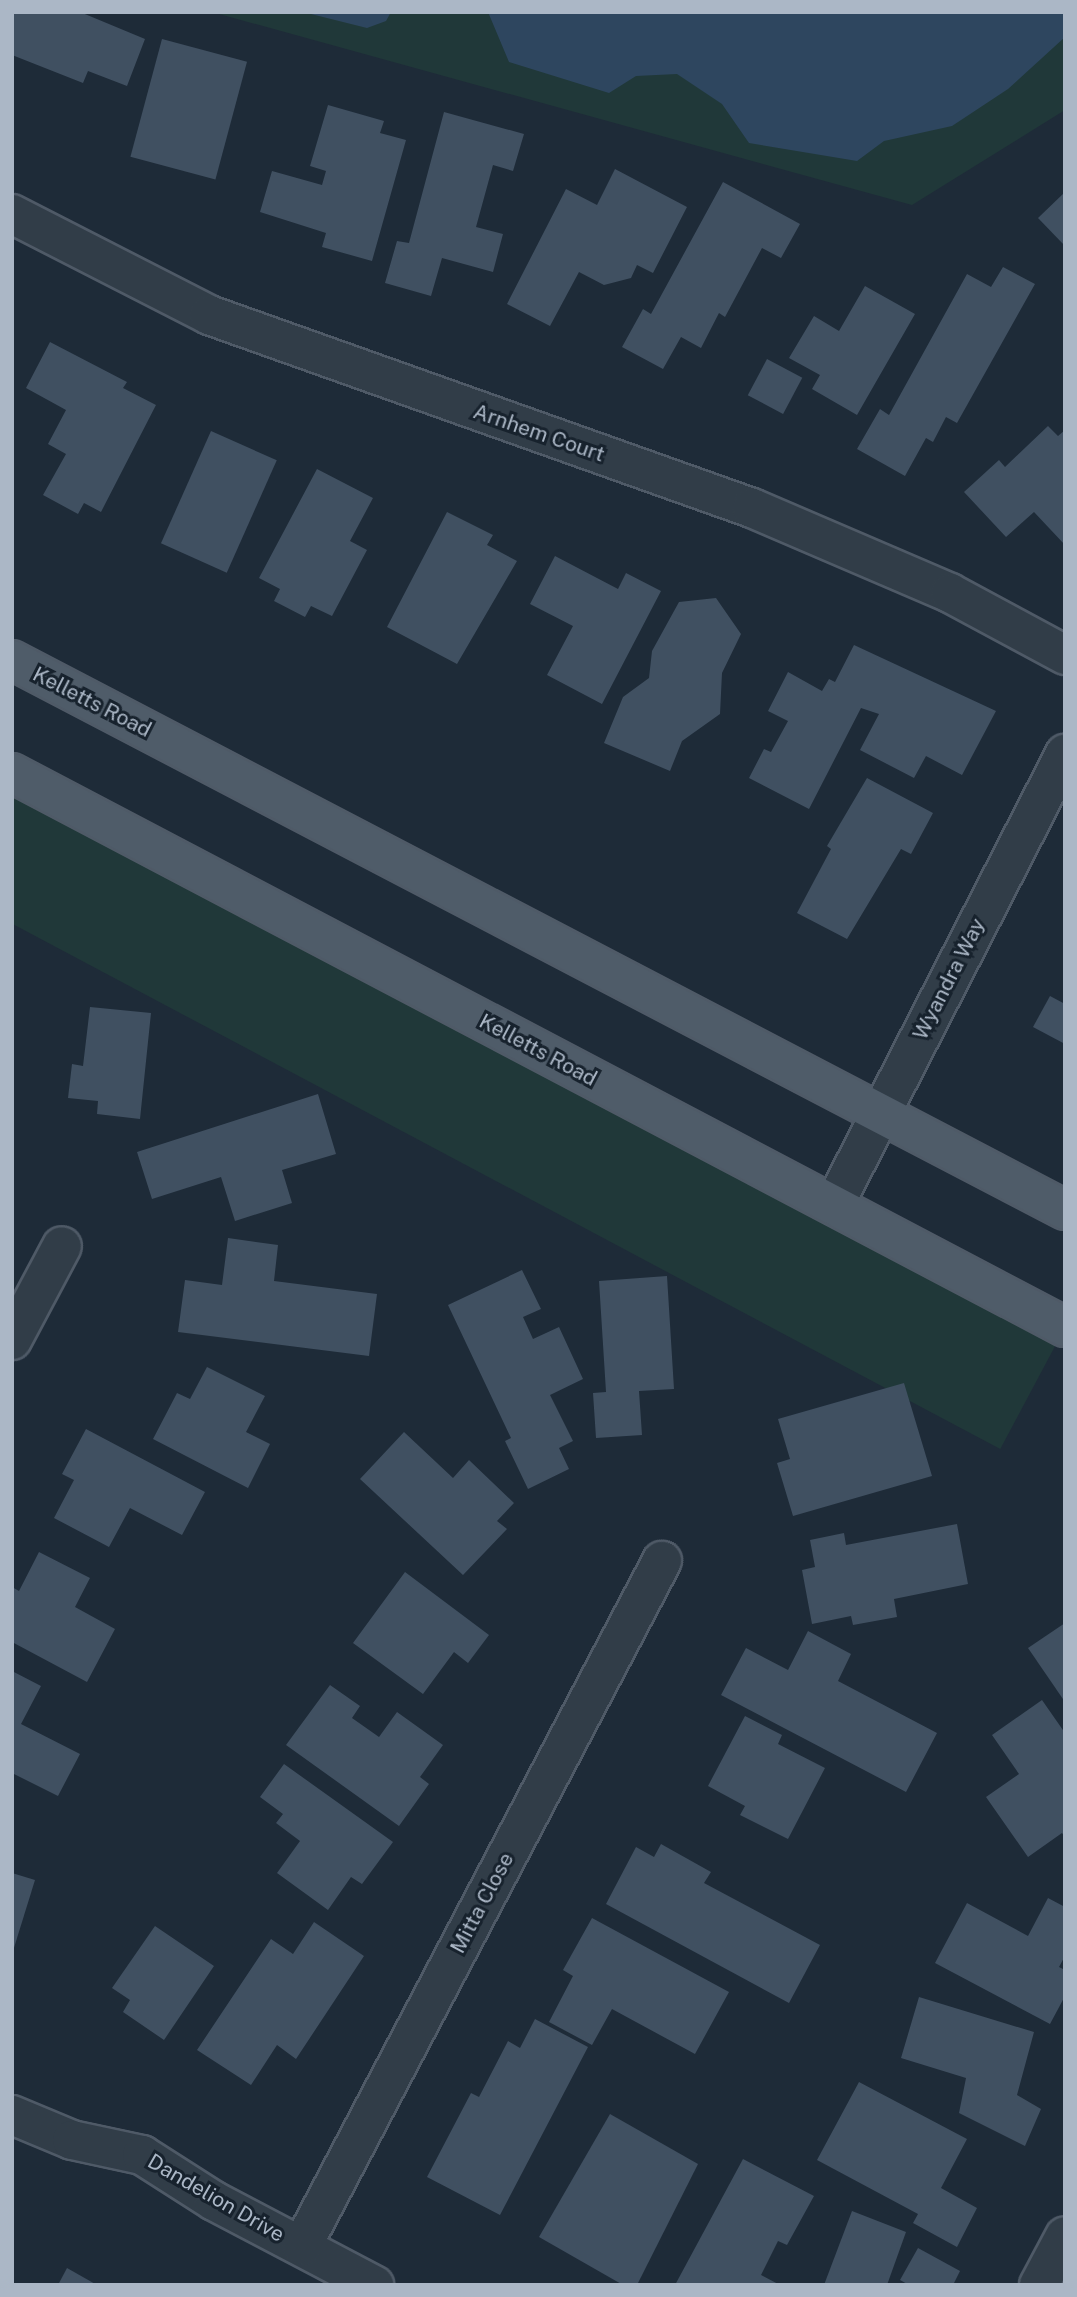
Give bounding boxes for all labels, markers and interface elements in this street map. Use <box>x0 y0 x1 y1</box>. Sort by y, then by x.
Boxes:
street label: Arnhem Court <box>470 399 608 467</box>
street label: Kelletts Road <box>29 661 155 743</box>
street label: Wyandra Way <box>907 914 991 1044</box>
street label: Kelletts Road <box>475 1008 601 1092</box>
street label: Mitta Close <box>445 1848 519 1958</box>
street label: Dandelion Drive <box>143 2149 289 2247</box>

